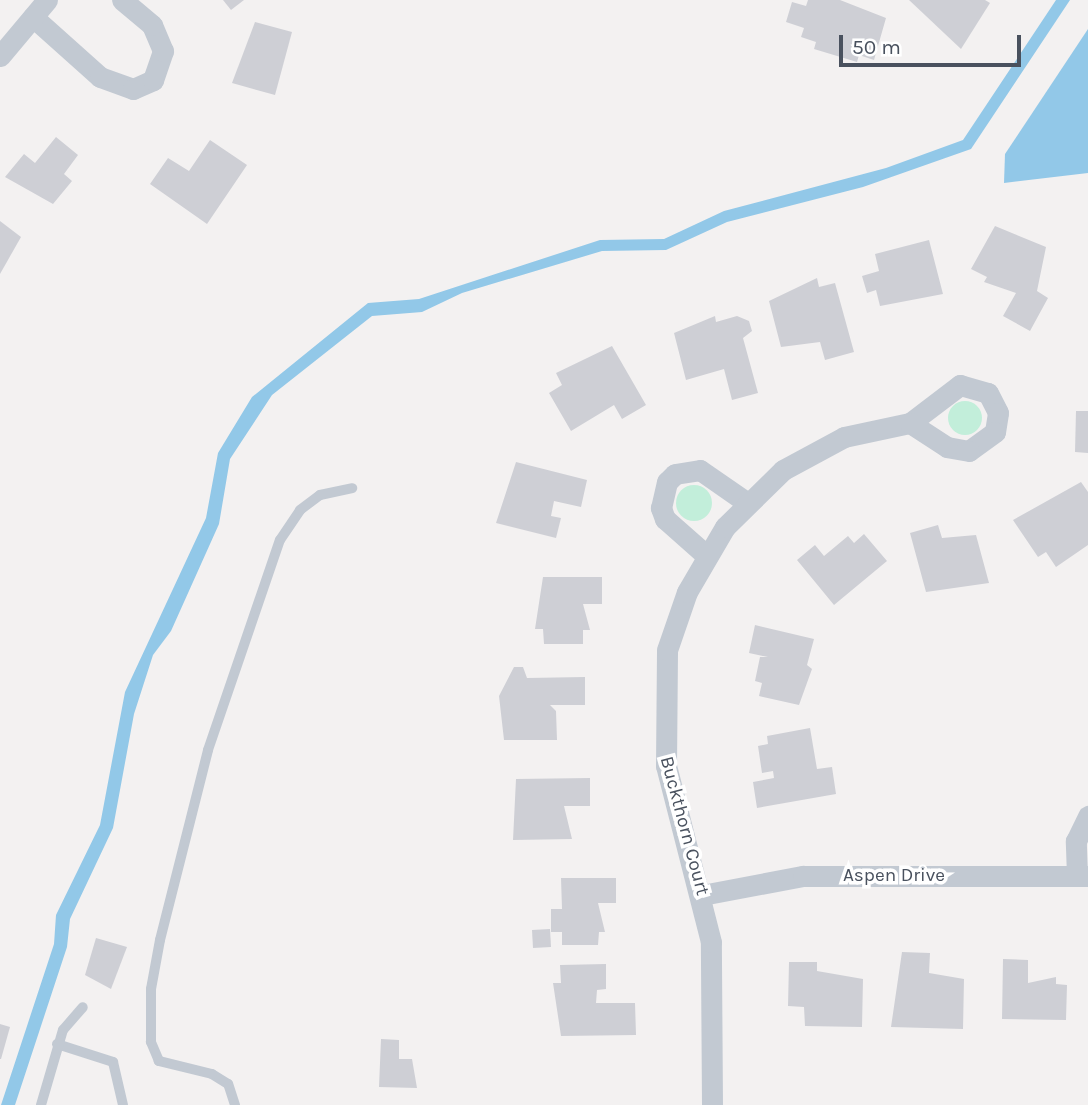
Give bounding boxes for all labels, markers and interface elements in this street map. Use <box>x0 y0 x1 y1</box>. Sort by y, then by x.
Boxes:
scale bar <box>843 21 1025 65</box>
text: 50 m <box>852 35 901 59</box>
street label: Buckthorn Court <box>654 754 714 898</box>
street label: Aspen Drive <box>843 865 945 887</box>

